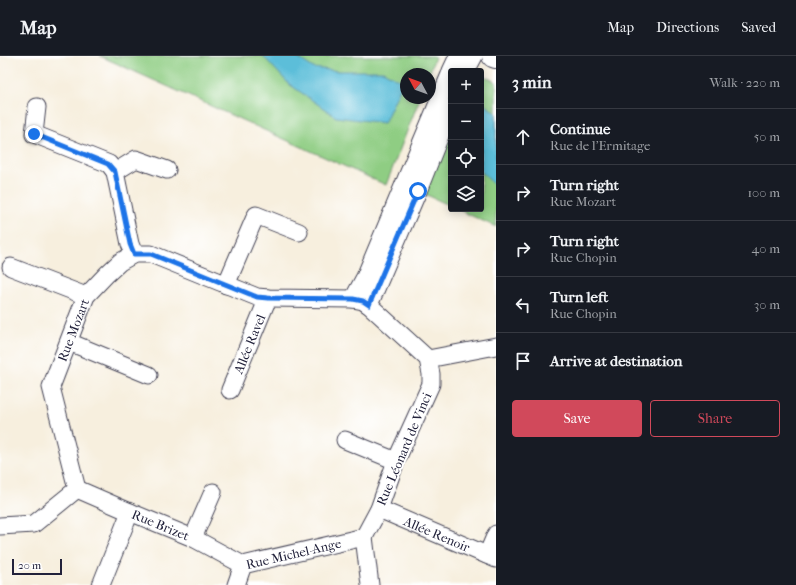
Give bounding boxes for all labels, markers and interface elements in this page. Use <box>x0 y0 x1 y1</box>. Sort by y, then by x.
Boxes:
text: Map <box>20 17 56 39</box>
text: Map <box>607 19 634 36</box>
text: Directions <box>656 19 719 36</box>
text: Saved <box>741 19 776 36</box>
north arrow <box>400 68 436 104</box>
map controls <box>448 68 484 212</box>
button: + <box>448 68 484 104</box>
text: 3 min <box>512 72 552 92</box>
text: Walk · 220 m <box>709 75 780 90</box>
button: − <box>448 104 484 140</box>
text: Continue <box>550 120 610 138</box>
route end <box>25 125 43 143</box>
icon: ahead <box>512 126 534 148</box>
text: 50 m <box>754 129 780 144</box>
text: Rue de l'Ermitage <box>550 138 650 153</box>
button: locate <box>448 140 484 176</box>
button: layers <box>448 176 484 212</box>
text: Turn right <box>550 176 619 194</box>
route start <box>409 182 427 200</box>
icon: right <box>512 182 534 204</box>
text: 100 m <box>747 185 780 200</box>
text: Rue Mozart <box>550 194 616 209</box>
text: Turn right <box>550 232 619 250</box>
icon: right <box>512 238 534 260</box>
text: 40 m <box>752 241 780 256</box>
text: Rue Chopin <box>550 250 617 265</box>
text: Turn left <box>550 288 608 306</box>
icon: left <box>512 294 534 316</box>
street label: Rue Mozart <box>54 296 92 363</box>
text: 30 m <box>754 297 780 312</box>
text: Rue Chopin <box>550 306 617 321</box>
street label: Allée Ravel <box>230 311 268 377</box>
icon: arrive <box>512 350 534 372</box>
text: Arrive at destination <box>550 352 682 370</box>
street label: Rue Léonard de Vinci <box>373 390 435 508</box>
button: Save <box>512 400 642 437</box>
button: Share <box>650 400 780 437</box>
street label: Rue Brizet <box>130 506 192 543</box>
street label: Allée Renoir <box>401 513 473 555</box>
street label: Rue Michel-Ange <box>244 535 343 572</box>
scale bar <box>12 557 62 576</box>
text: 20 m <box>18 559 41 572</box>

